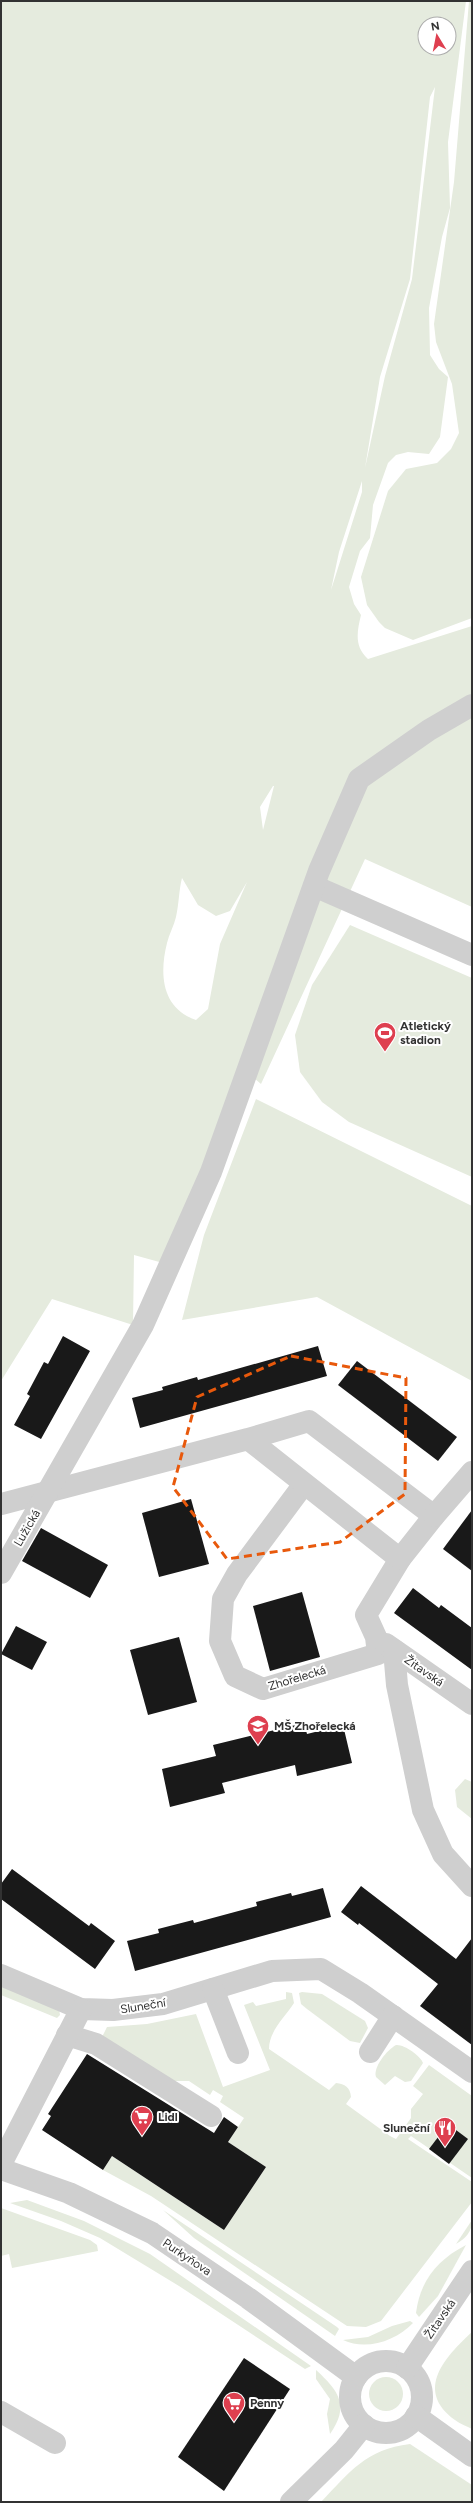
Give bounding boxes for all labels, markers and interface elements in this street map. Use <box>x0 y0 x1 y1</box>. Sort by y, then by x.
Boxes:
north arrow <box>417 16 457 56</box>
text: N <box>430 20 441 34</box>
place label: Atletický stadion <box>400 1019 451 1047</box>
sports icon: Atletický stadion <box>372 1020 398 1053</box>
street label: Lužická <box>11 1507 43 1549</box>
street label: Žitavská <box>402 1652 446 1690</box>
street label: Zhořelecká <box>267 1663 327 1693</box>
school or university icon: MŠ Zhořelecká <box>245 1713 271 1746</box>
place label: MŠ Zhořelecká <box>274 1719 356 1733</box>
street label: Sluneční <box>119 1995 168 2017</box>
supermarket icon: Lidl <box>129 2104 155 2137</box>
place label: Lidl <box>158 2110 178 2124</box>
restaurant icon: Sluneční <box>432 2115 458 2148</box>
place label: Sluneční <box>383 2121 431 2135</box>
street label: Purkyňova <box>160 2236 214 2278</box>
street label: Žitavská <box>422 2297 458 2341</box>
supermarket icon: Penny <box>221 2390 247 2423</box>
place label: Penny <box>250 2396 284 2410</box>

